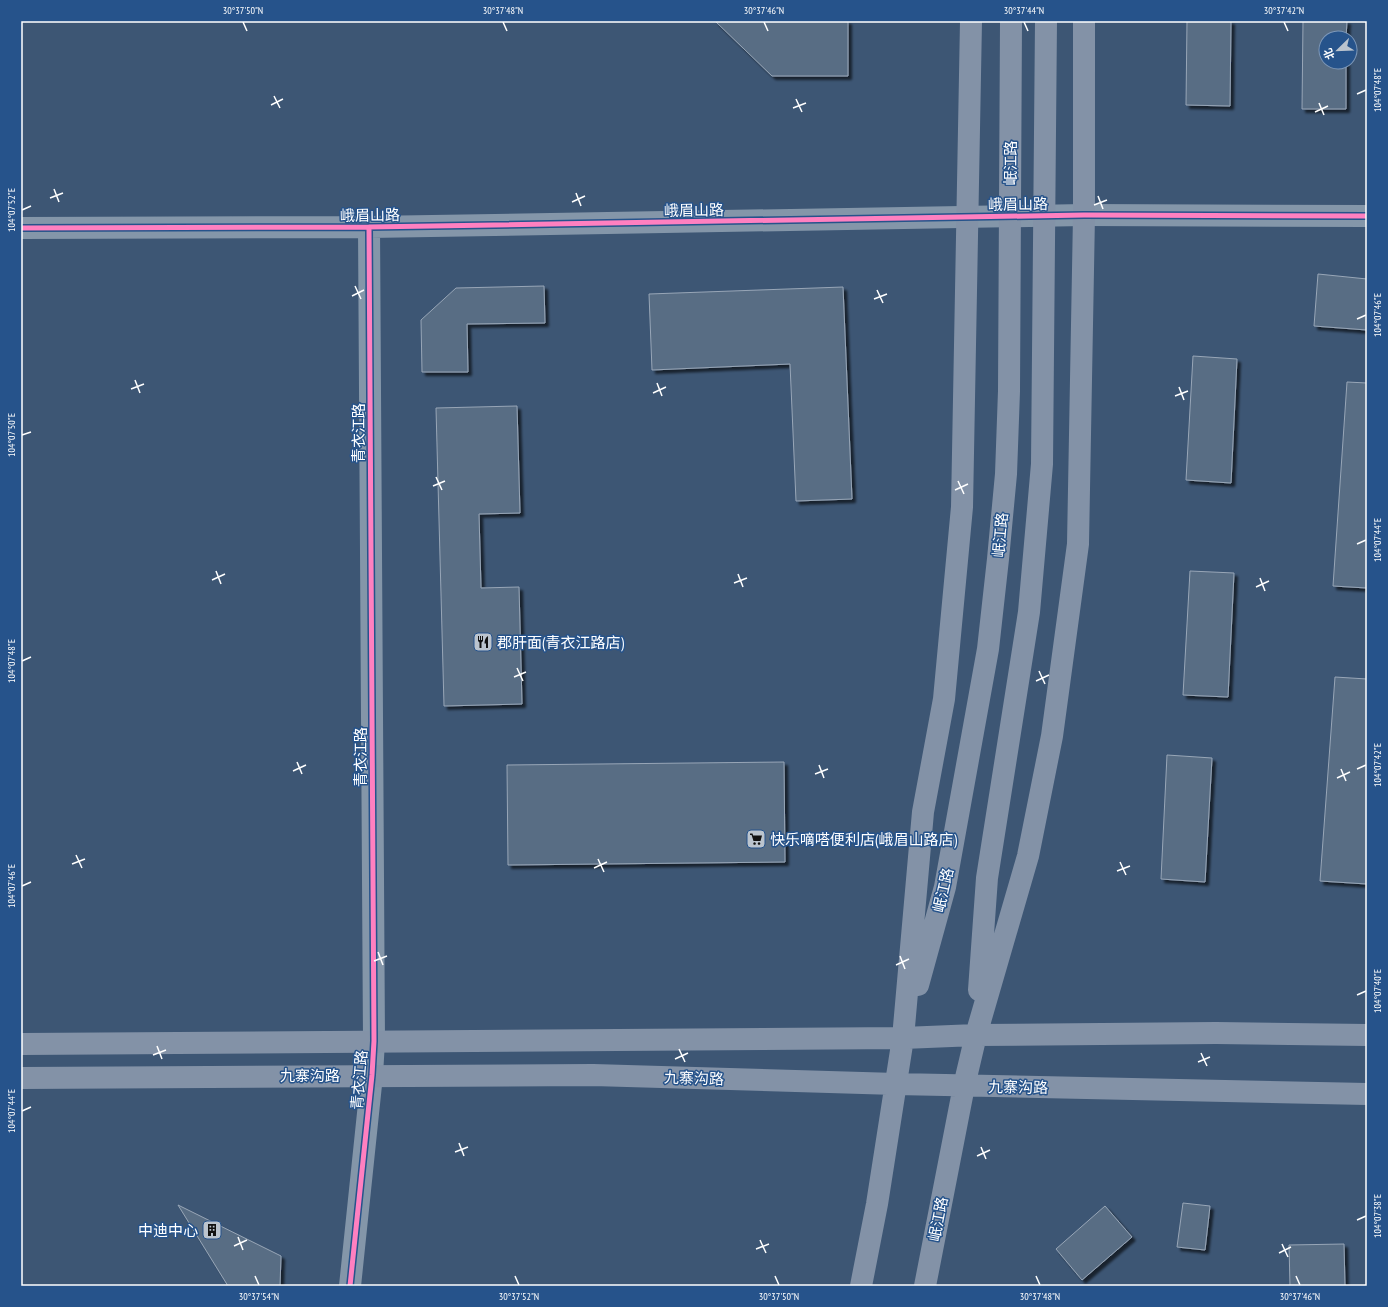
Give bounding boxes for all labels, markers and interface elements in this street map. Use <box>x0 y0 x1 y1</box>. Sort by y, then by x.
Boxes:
text: 30°37'50"N <box>223 4 263 17</box>
text: 30°37'48"N <box>483 4 523 17</box>
text: 30°37'46"N <box>744 4 784 17</box>
text: 30°37'44"N <box>1004 4 1044 17</box>
text: 30°37'42"N <box>1264 4 1304 17</box>
north arrow <box>1318 30 1358 70</box>
text: 北 <box>1320 46 1337 62</box>
text: 104°07'48"E <box>1371 68 1384 112</box>
street label: 岷江路 <box>1001 140 1020 186</box>
text: 104°07'52"E <box>5 188 18 232</box>
street label: 峨眉山路 <box>988 194 1048 214</box>
street label: 峨眉山路 <box>664 200 724 220</box>
street label: 峨眉山路 <box>340 205 400 225</box>
text: 104°07'46"E <box>1371 293 1384 337</box>
street label: 青衣江路 <box>349 403 368 463</box>
text: 104°07'50"E <box>5 413 18 457</box>
street label: 岷江路 <box>989 512 1011 558</box>
text: 104°07'44"E <box>1371 518 1384 562</box>
restaurant icon: 郡肝面(青衣江路店) <box>472 631 494 653</box>
place label: 郡肝面(青衣江路店) <box>497 633 624 652</box>
text: 104°07'48"E <box>5 639 18 683</box>
street label: 青衣江路 <box>351 727 370 787</box>
text: 104°07'42"E <box>1371 743 1384 787</box>
supermarket icon: 快乐嘀嗒便利店(峨眉山路店) <box>745 828 767 850</box>
place label: 快乐嘀嗒便利店(峨眉山路店) <box>770 830 957 849</box>
text: 104°07'46"E <box>5 864 18 908</box>
street label: 岷江路 <box>929 866 957 914</box>
text: 104°07'40"E <box>1371 969 1384 1013</box>
street label: 青衣江路 <box>347 1049 371 1111</box>
street label: 九寨沟路 <box>280 1066 340 1085</box>
street label: 九寨沟路 <box>664 1067 724 1089</box>
street label: 九寨沟路 <box>988 1077 1048 1097</box>
text: 104°07'44"E <box>5 1089 18 1133</box>
text: 104°07'38"E <box>1371 1194 1384 1238</box>
street label: 岷江路 <box>924 1195 952 1243</box>
building icon: 中迪中心 <box>201 1219 223 1241</box>
place label: 中迪中心 <box>138 1221 198 1240</box>
text: 30°37'54"N <box>239 1290 279 1303</box>
text: 30°37'52"N <box>499 1290 539 1303</box>
text: 30°37'50"N <box>759 1290 799 1303</box>
text: 30°37'48"N <box>1020 1290 1060 1303</box>
text: 30°37'46"N <box>1280 1290 1320 1303</box>

